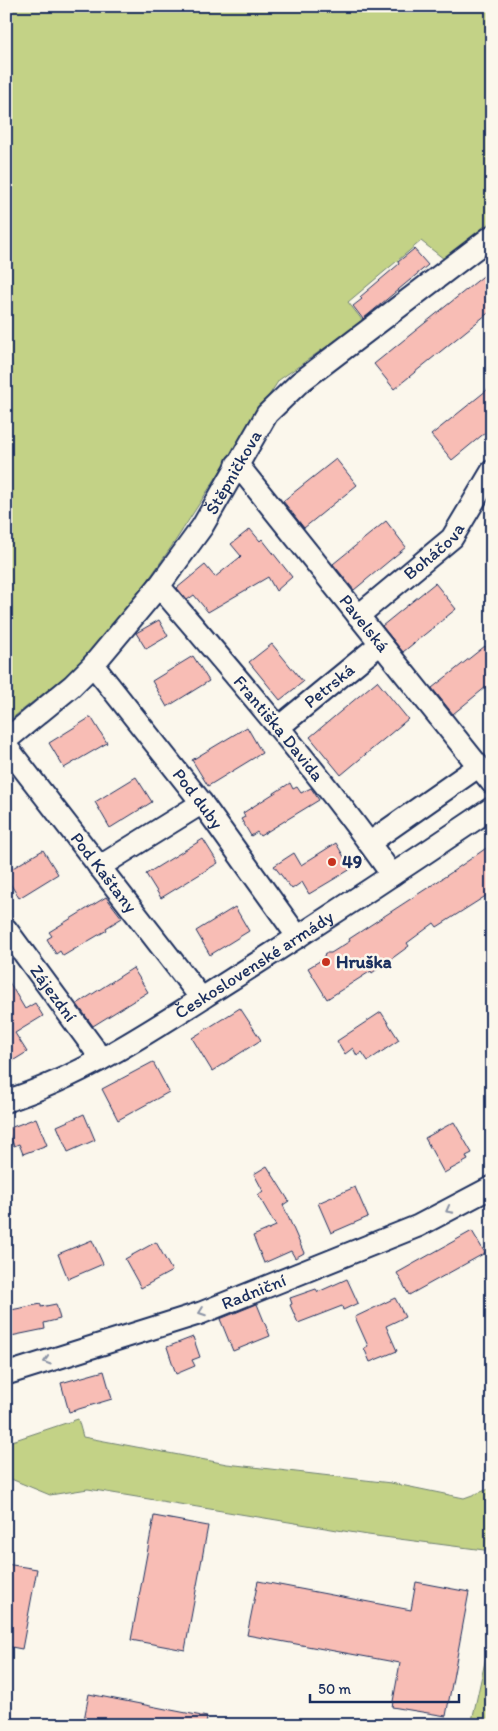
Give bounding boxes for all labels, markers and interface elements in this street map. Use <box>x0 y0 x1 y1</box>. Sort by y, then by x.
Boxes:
street label: Štěpničkova <box>201 426 267 518</box>
street label: Boháčova <box>399 519 470 585</box>
street label: Pavelská <box>335 590 395 657</box>
street label: Petrská <box>300 658 359 713</box>
street label: Františka Davida <box>229 671 329 786</box>
street label: Pod duby <box>168 764 228 834</box>
street label: Pod Kaštany <box>66 828 142 918</box>
place label: 49 <box>342 851 362 873</box>
marker: 49 <box>326 856 338 868</box>
street label: Československé armády <box>171 905 338 1024</box>
place label: Hruška <box>336 951 392 973</box>
marker: Hruška <box>320 956 332 968</box>
street label: Zájezdní <box>25 961 82 1027</box>
one-way arrow <box>445 1204 454 1214</box>
street label: Radniční <box>218 1269 289 1315</box>
one-way arrow <box>198 1306 207 1316</box>
one-way arrow <box>43 1356 52 1366</box>
scale bar <box>310 1671 459 1703</box>
text: 50 m <box>318 1680 351 1698</box>

